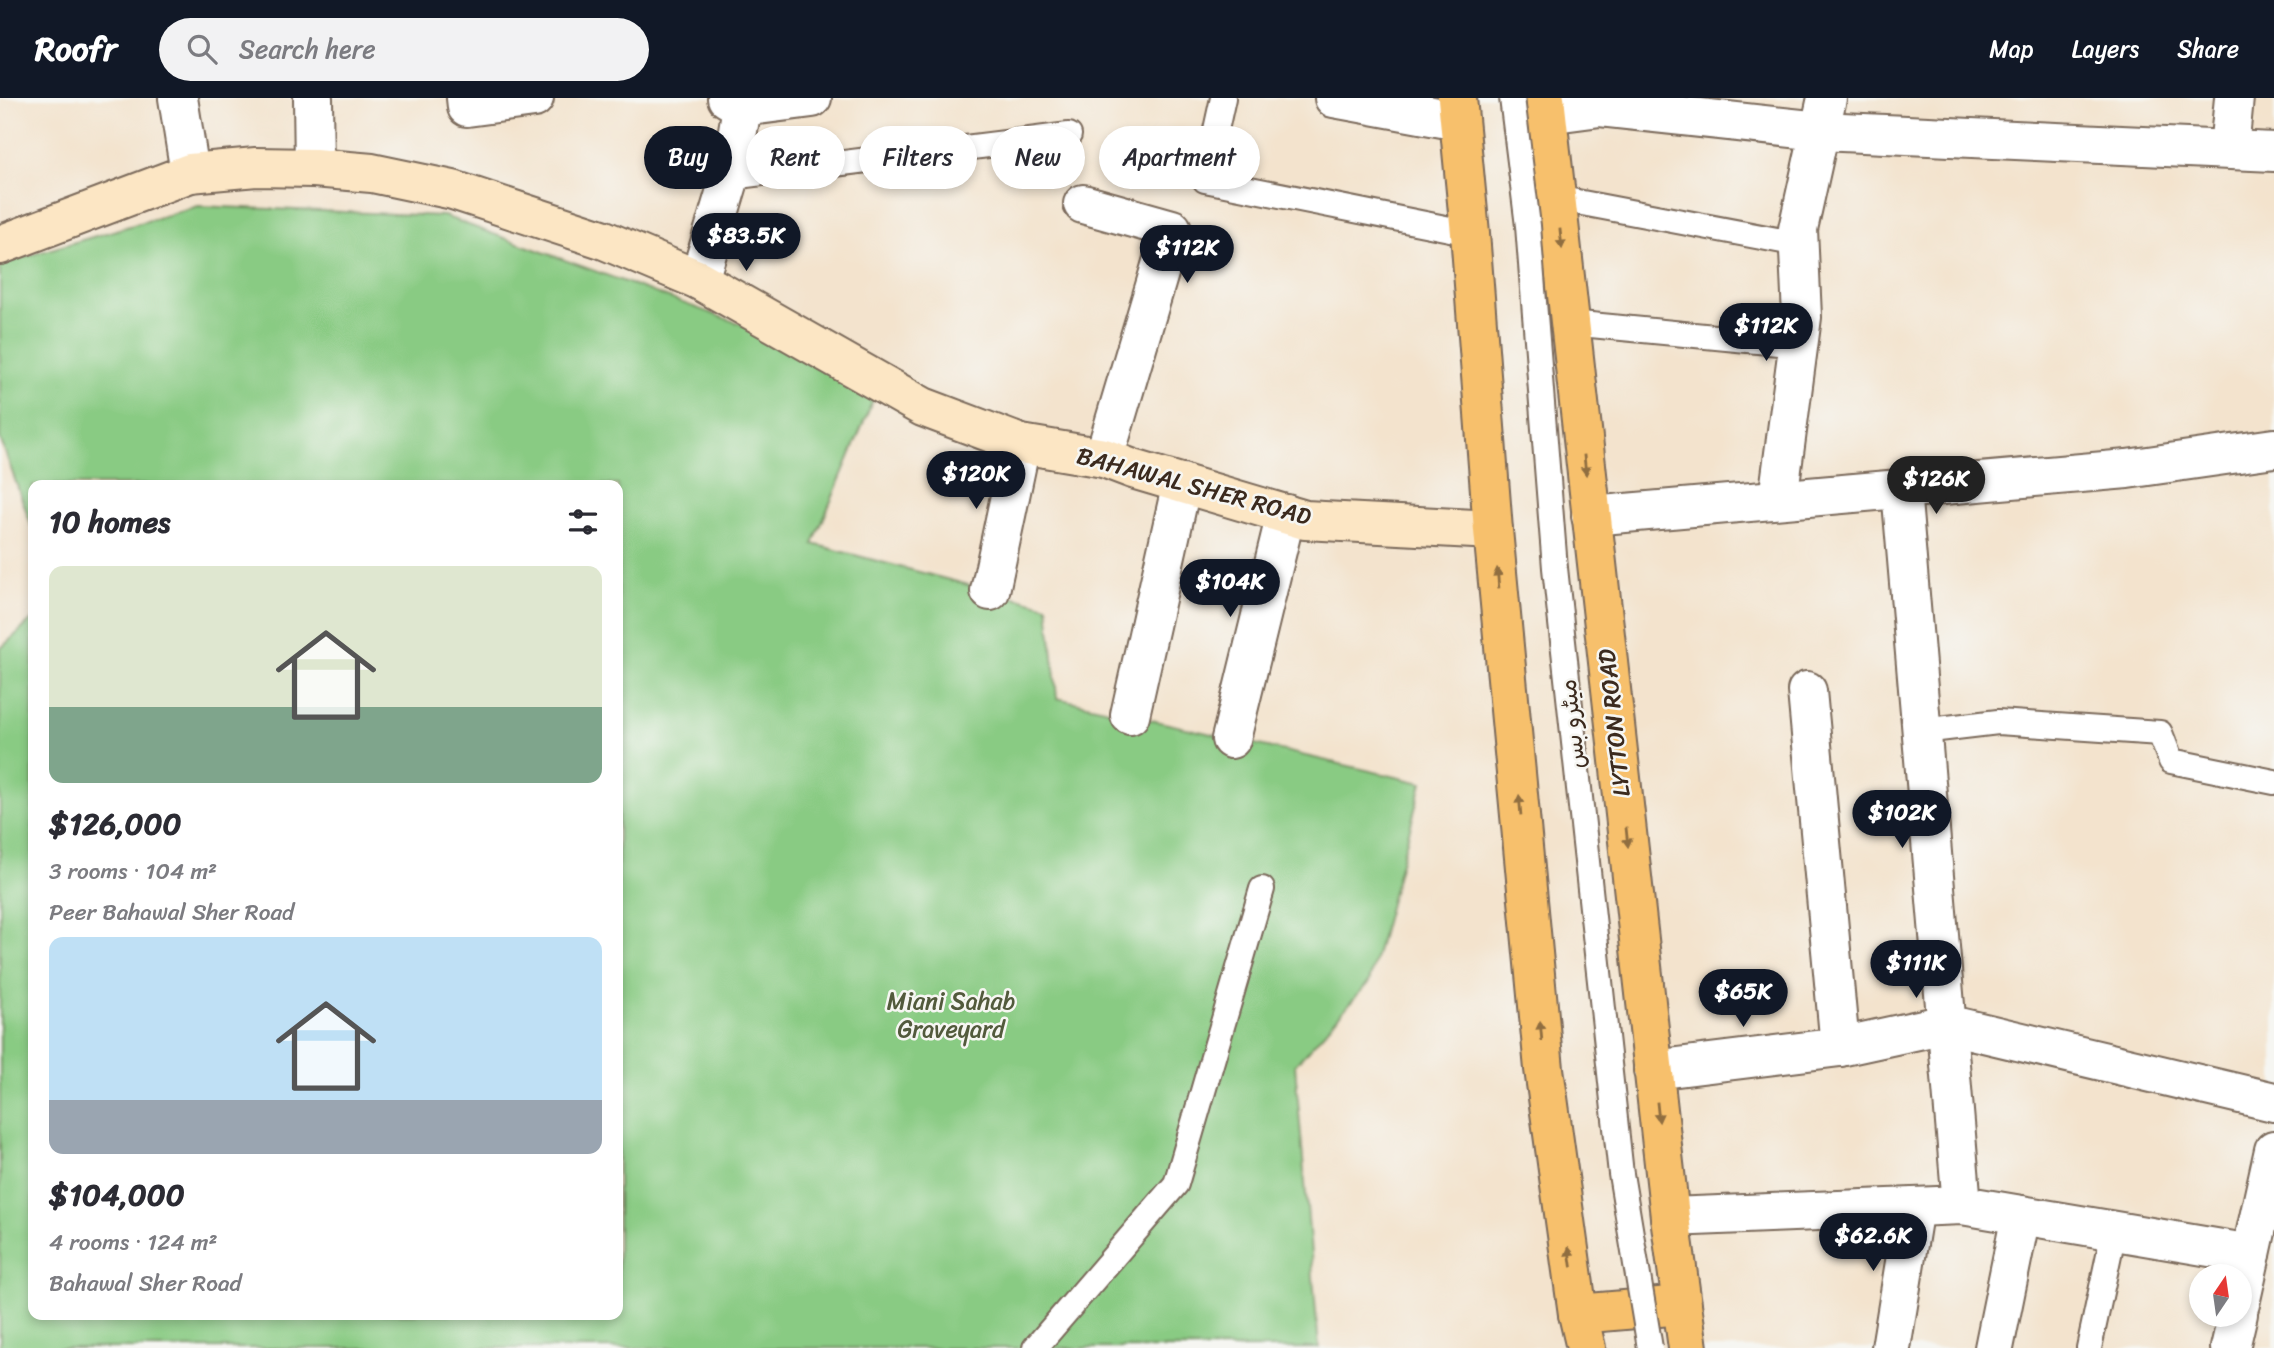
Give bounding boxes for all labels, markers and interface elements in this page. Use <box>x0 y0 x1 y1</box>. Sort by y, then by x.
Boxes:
search box <box>159 18 649 81</box>
text: Roofr <box>35 20 117 78</box>
text: Search here <box>239 26 376 72</box>
text: Map <box>1989 28 2034 70</box>
text: Layers <box>2072 28 2139 70</box>
text: Share <box>2177 28 2239 70</box>
icon: search <box>183 30 221 68</box>
chip: Buy <box>644 126 732 189</box>
chip: Rent <box>746 126 845 189</box>
chip: Filters <box>859 126 977 189</box>
chip: New <box>991 126 1085 189</box>
chip: Apartment <box>1099 126 1260 189</box>
pin: $83.5K <box>689 214 803 273</box>
text: $83.5K <box>708 215 784 256</box>
pin: $112K <box>1138 226 1236 285</box>
text: $112K <box>1156 227 1218 268</box>
one-way arrow <box>1555 228 1566 250</box>
pin: $112K <box>1717 303 1815 363</box>
text: $112K <box>1735 305 1797 346</box>
street label: BAHAWAL SHER ROAD <box>1072 434 1316 538</box>
pin: $120K <box>927 452 1025 511</box>
text: $120K <box>942 453 1010 494</box>
one-way arrow <box>1580 454 1591 476</box>
pin: $126K <box>1887 456 1985 516</box>
text: $126K <box>1903 458 1969 499</box>
text: 10 homes <box>49 495 170 549</box>
icon: filters <box>564 503 602 541</box>
pin: $104K <box>1181 560 1279 619</box>
text: $104K <box>1196 561 1264 602</box>
one-way arrow <box>1492 567 1503 589</box>
icon: home <box>263 612 389 738</box>
street label: LYTTON ROAD <box>1585 647 1643 799</box>
street label: میٹرو بس <box>1546 677 1598 771</box>
pin: $102K <box>1853 790 1951 850</box>
text: $102K <box>1868 792 1936 833</box>
one-way arrow <box>1514 793 1525 815</box>
text: $126,000 <box>49 797 181 851</box>
one-way arrow <box>1622 826 1633 848</box>
text: 3 rooms · 104 m² <box>49 851 217 892</box>
text: Peer Bahawal Sher Road <box>49 892 294 933</box>
pin: $111K <box>1867 940 1965 1000</box>
text: $111K <box>1886 942 1946 983</box>
pin: $65K <box>1702 970 1784 1029</box>
text: $65K <box>1715 971 1771 1012</box>
park label: Miani Sahab Graveyard <box>887 980 1015 1050</box>
icon: home <box>263 983 389 1109</box>
one-way arrow <box>1535 1020 1546 1042</box>
one-way arrow <box>1653 1101 1664 1123</box>
text: $104,000 <box>49 1168 185 1222</box>
pin: $62.6K <box>1816 1214 1930 1273</box>
text: $62.6K <box>1835 1215 1911 1256</box>
text: 4 rooms · 124 m² <box>49 1222 218 1263</box>
one-way arrow <box>1564 1246 1575 1268</box>
text: Bahawal Sher Road <box>49 1263 242 1304</box>
north arrow <box>2189 1264 2252 1326</box>
map controls <box>2189 1264 2252 1327</box>

